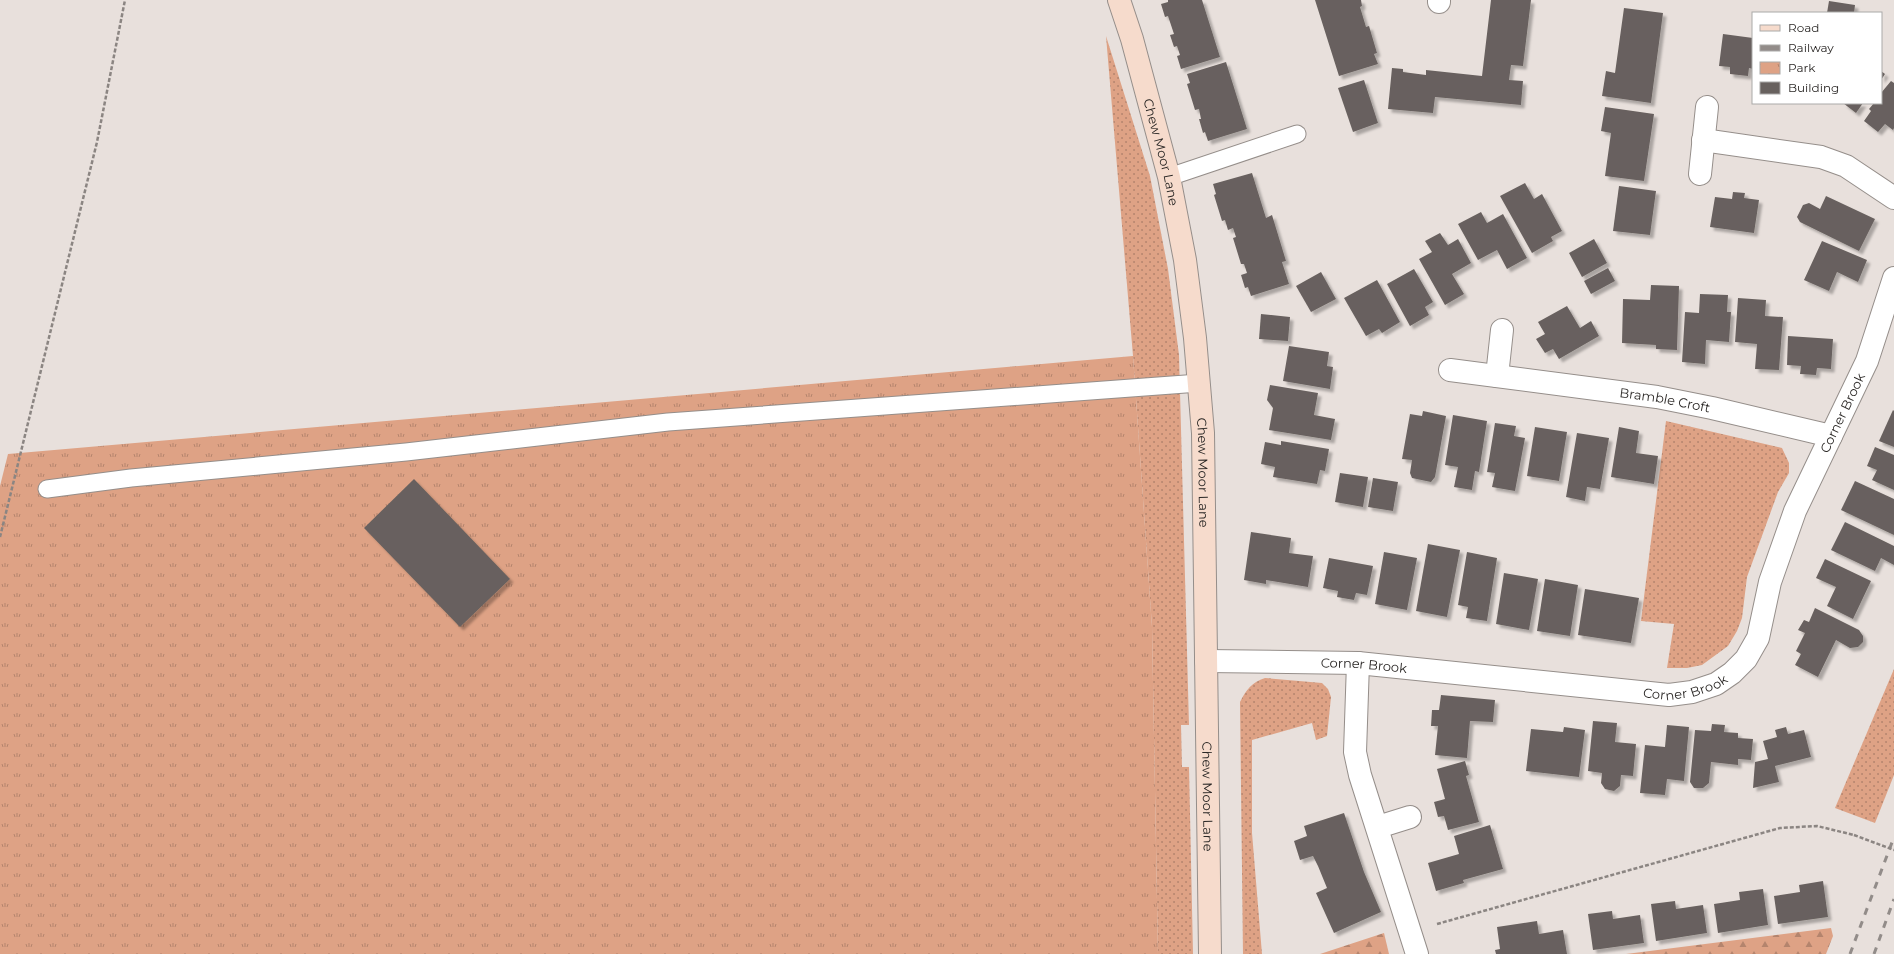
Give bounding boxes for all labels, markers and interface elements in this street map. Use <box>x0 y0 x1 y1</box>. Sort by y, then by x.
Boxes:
legend <box>1752 12 1882 104</box>
text: Road <box>1788 20 1819 35</box>
text: Railway <box>1788 40 1834 55</box>
text: Park <box>1788 60 1816 75</box>
text: Building <box>1788 80 1839 95</box>
street label: Chew Moor Lane <box>1140 97 1182 207</box>
street label: Corner Brook <box>1816 370 1868 455</box>
street label: Bramble Croft <box>1619 384 1712 415</box>
street label: Chew Moor Lane <box>1194 417 1212 528</box>
street label: Corner Brook <box>1321 655 1408 676</box>
street label: Corner Brook <box>1642 670 1731 703</box>
street label: Chew Moor Lane <box>1199 741 1217 852</box>

